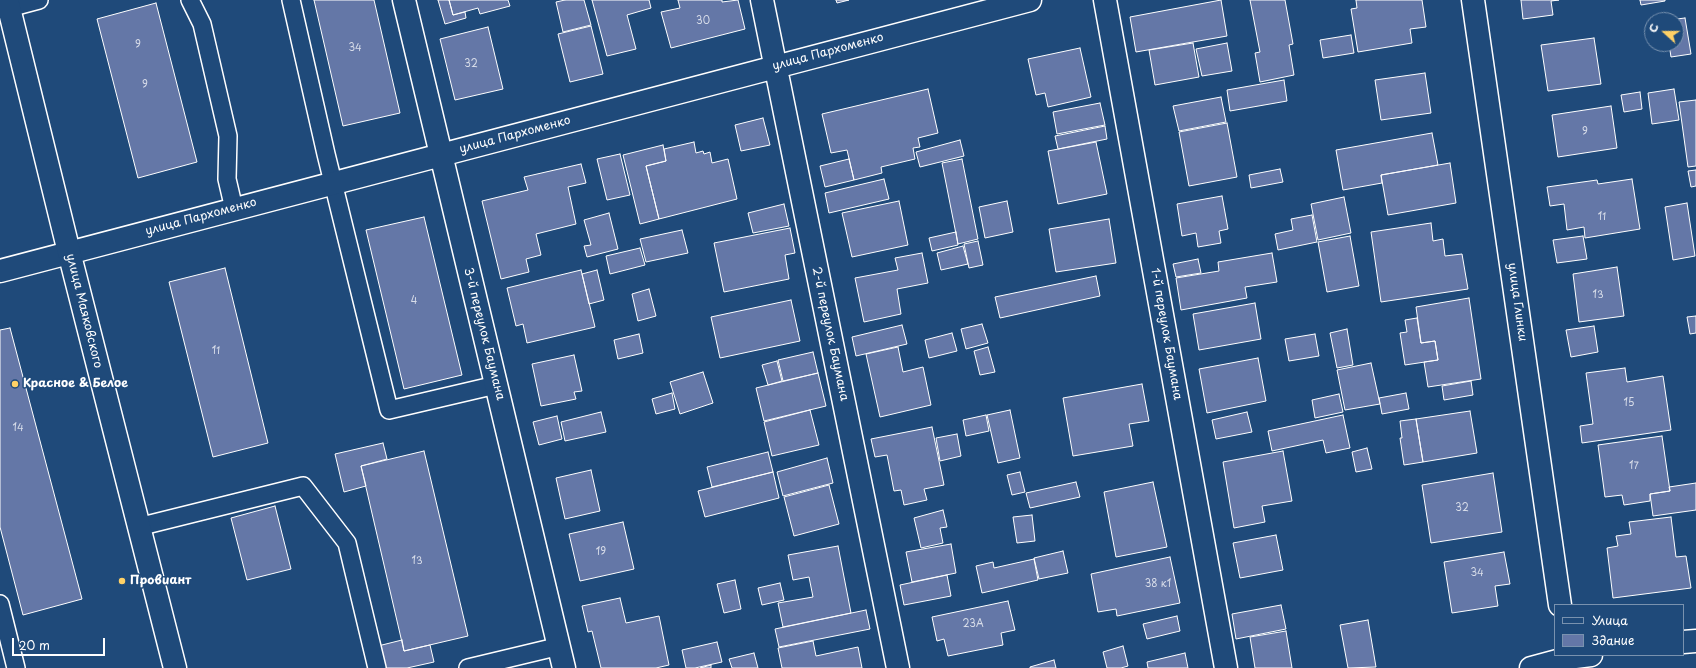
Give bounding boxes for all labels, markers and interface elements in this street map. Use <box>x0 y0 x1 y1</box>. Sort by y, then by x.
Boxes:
north arrow <box>1644 12 1684 52</box>
house number: 30 <box>696 15 710 27</box>
text: С <box>1644 21 1663 35</box>
street label: улица Пархоменко <box>771 30 885 74</box>
house number: 9 <box>135 39 141 51</box>
house number: 34 <box>348 42 362 54</box>
house number: 32 <box>464 58 478 70</box>
house number: 9 <box>142 79 148 91</box>
street label: улица Пархоменко <box>458 113 572 157</box>
house number: 9 <box>1582 126 1588 138</box>
street label: улица Пархоменко <box>144 195 258 239</box>
house number: 11 <box>1598 211 1606 223</box>
street label: улица Маяковского <box>63 252 105 370</box>
street label: улица Глинки <box>1504 262 1530 342</box>
street label: 3-й переулок Баумана <box>461 266 507 402</box>
street label: 2-й переулок Баумана <box>809 266 851 402</box>
street label: 1-й переулок Баумана <box>1147 267 1185 401</box>
house number: 13 <box>1592 289 1604 301</box>
house number: 4 <box>411 295 417 307</box>
house number: 11 <box>212 345 220 357</box>
place label: Красное & Белое <box>23 377 128 391</box>
marker: Красное & Белое <box>10 379 20 389</box>
house number: 15 <box>1624 397 1634 409</box>
house number: 14 <box>12 422 24 434</box>
house number: 17 <box>1629 460 1639 472</box>
house number: 32 <box>1455 502 1469 514</box>
house number: 19 <box>596 546 606 558</box>
house number: 13 <box>411 555 423 567</box>
house number: 34 <box>1470 567 1484 579</box>
place label: Провиант <box>130 574 191 588</box>
marker: Провиант <box>117 576 127 586</box>
house number: 38 к1 <box>1145 578 1171 590</box>
legend <box>1554 604 1684 656</box>
text: Улица <box>1592 611 1628 629</box>
house number: 23А <box>962 618 984 630</box>
scale bar <box>14 630 107 656</box>
text: Здание <box>1592 631 1634 649</box>
text: 20 m <box>19 636 50 654</box>

